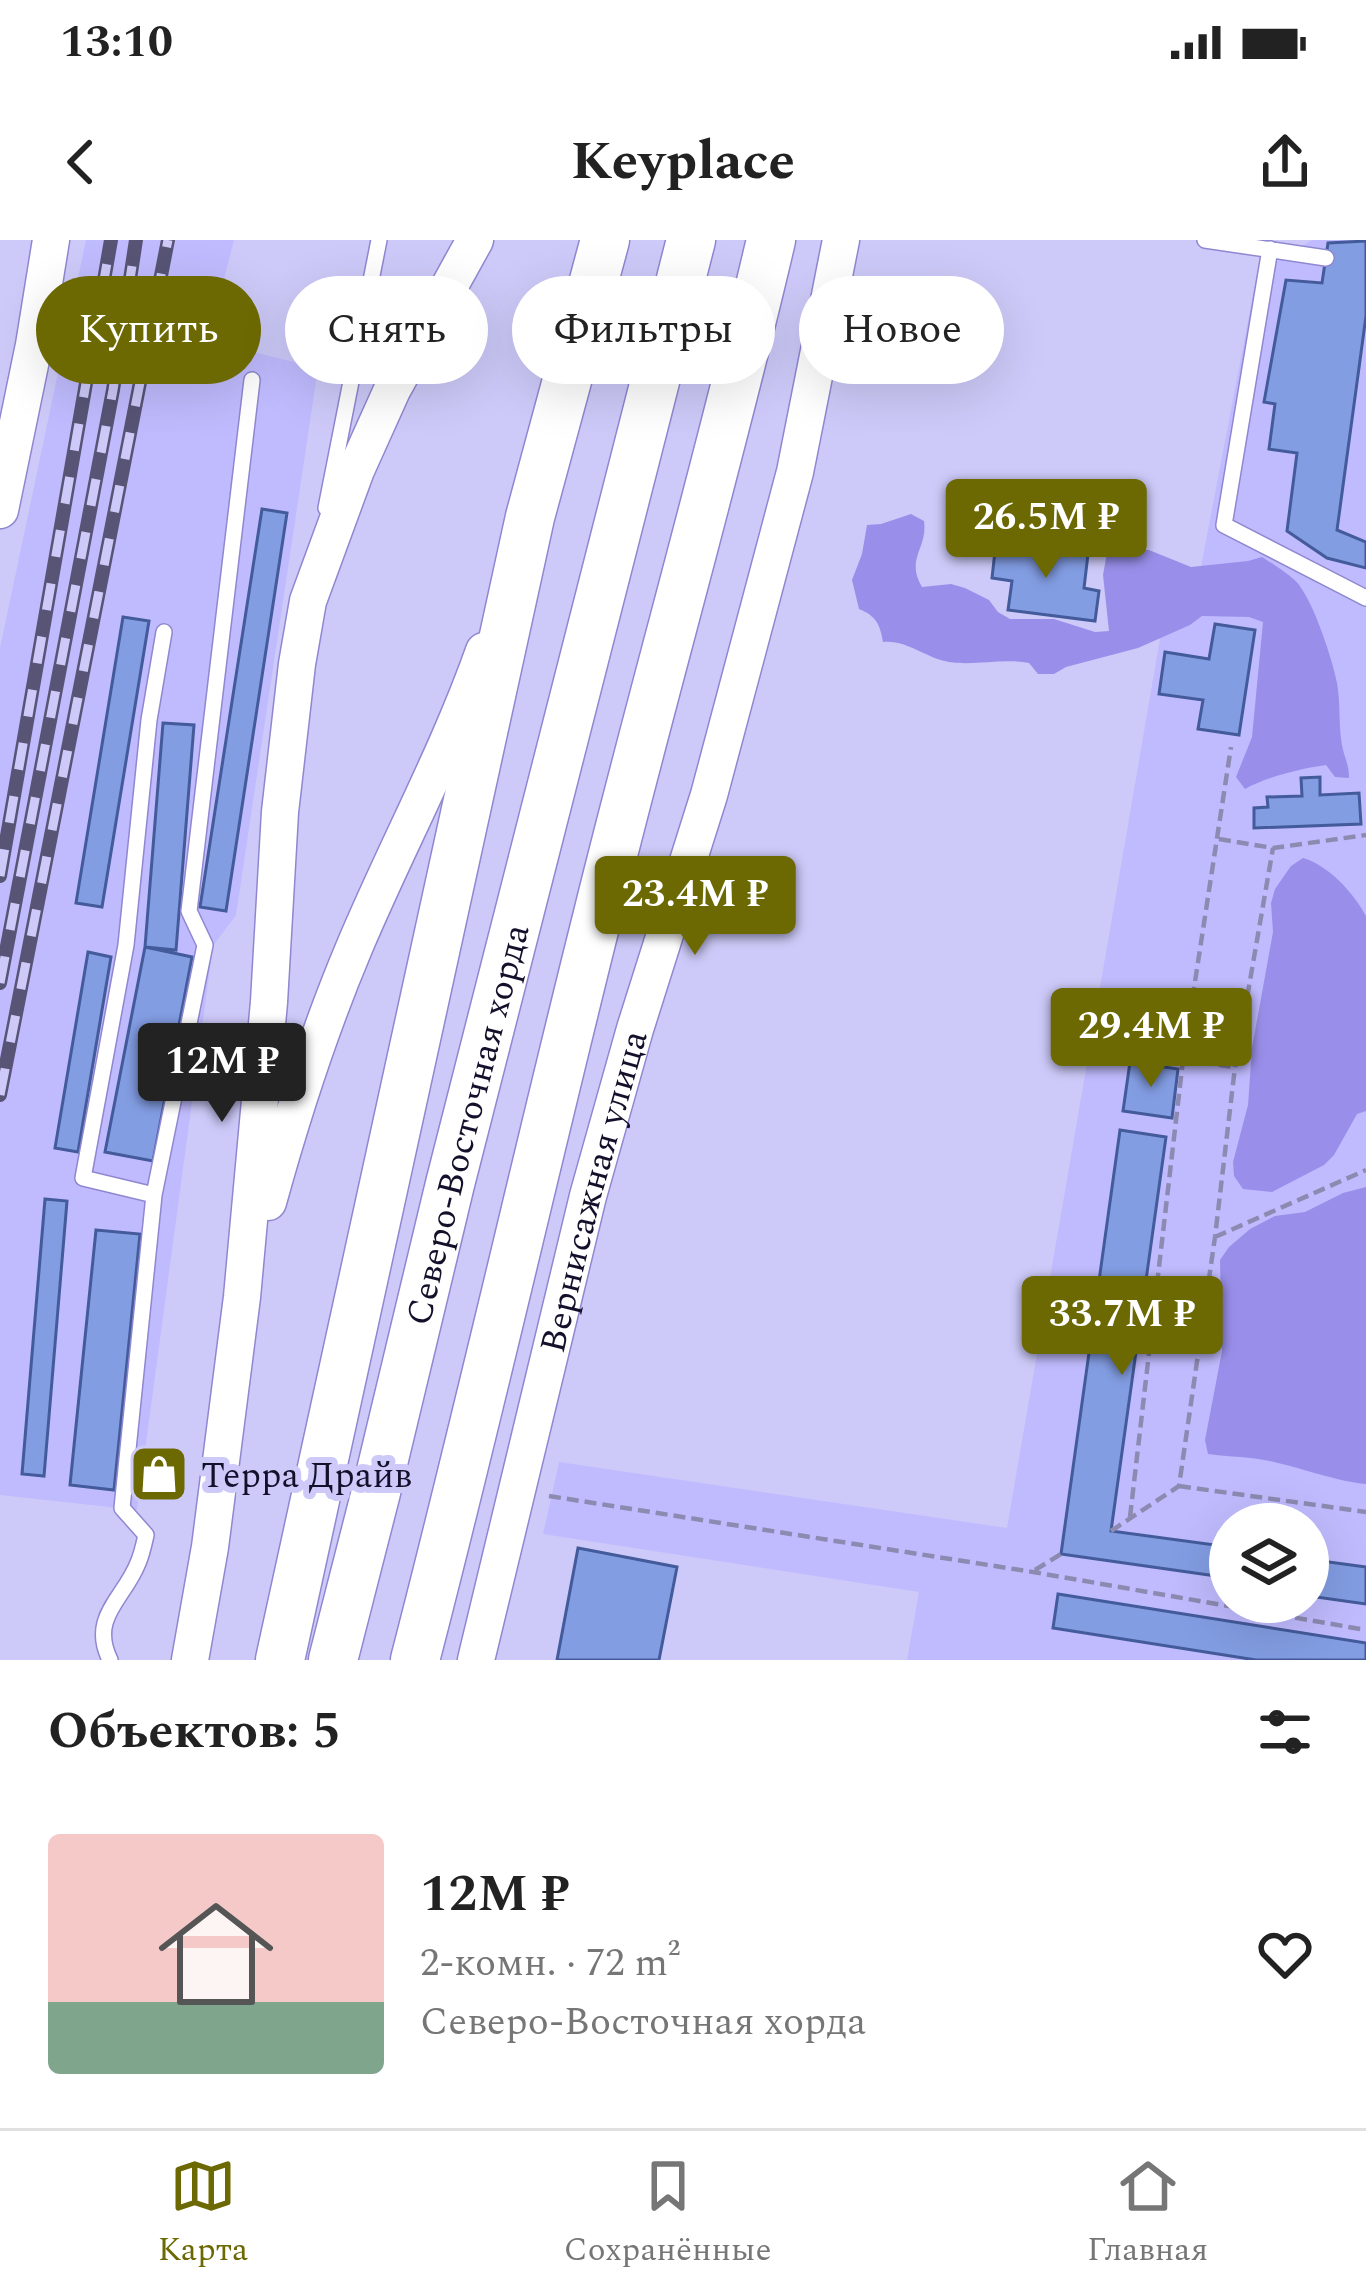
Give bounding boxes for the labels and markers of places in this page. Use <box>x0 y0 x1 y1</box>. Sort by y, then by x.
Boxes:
pin: 26.5M ₽ <box>935 479 1157 581</box>
pin: 23.4M ₽ <box>584 856 806 958</box>
pin: 29.4M ₽ <box>1040 988 1262 1090</box>
pin: 12M ₽ <box>138 1023 306 1125</box>
pin: 33.7M ₽ <box>1011 1276 1233 1378</box>
shop icon: Терра Драйв <box>128 1443 190 1505</box>
place label: Терра Драйв <box>201 1449 412 1504</box>

